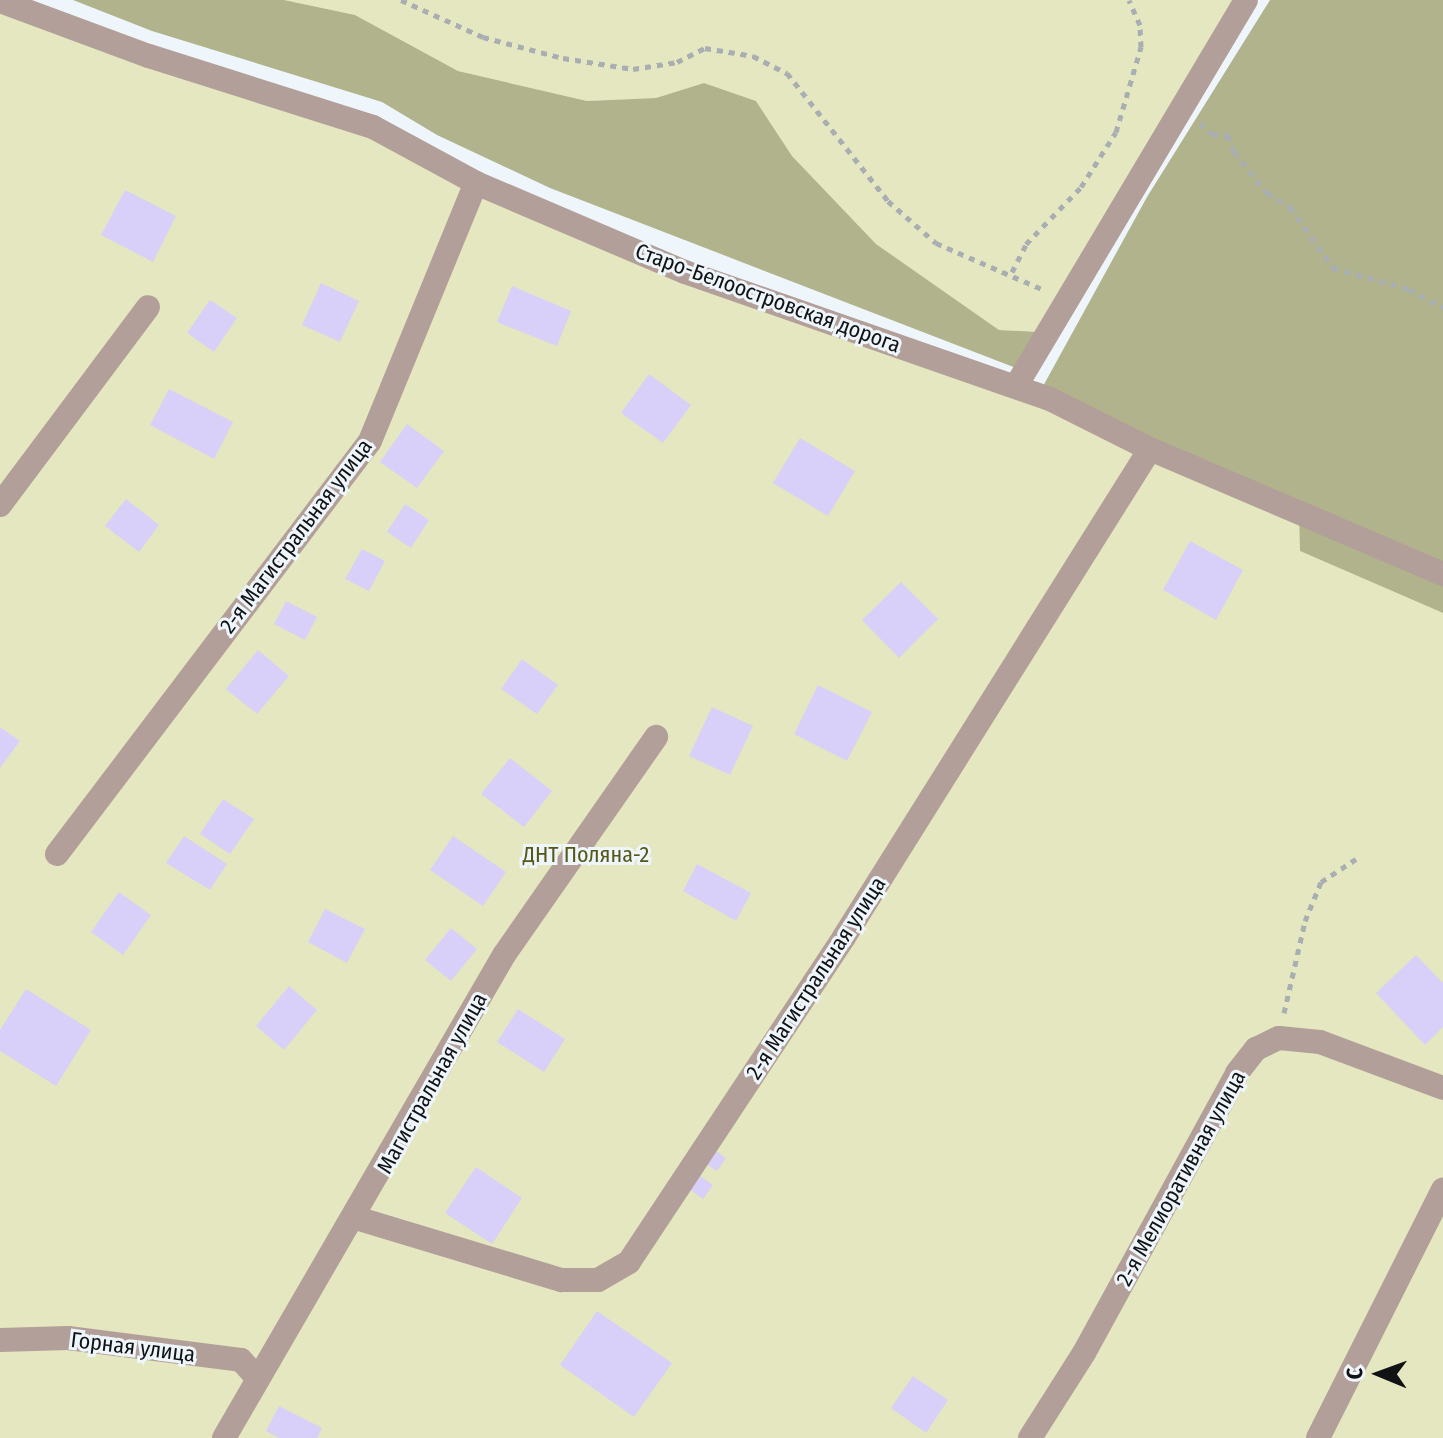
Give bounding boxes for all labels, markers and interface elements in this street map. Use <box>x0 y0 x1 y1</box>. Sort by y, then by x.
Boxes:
street label: Старо-Белоостровская дорога <box>632 238 904 358</box>
street label: 2-я Магистральная улица <box>214 434 378 638</box>
park label: ДНТ Поляна-2 <box>523 842 649 868</box>
street label: 2-я Магистральная улица <box>741 872 891 1084</box>
street label: Магистральная улица <box>371 988 493 1178</box>
street label: 2-я Мелиоративная улица <box>1111 1066 1251 1290</box>
street label: Горная улица <box>69 1326 197 1368</box>
north arrow <box>1339 1334 1419 1414</box>
text: С <box>1341 1368 1368 1380</box>

